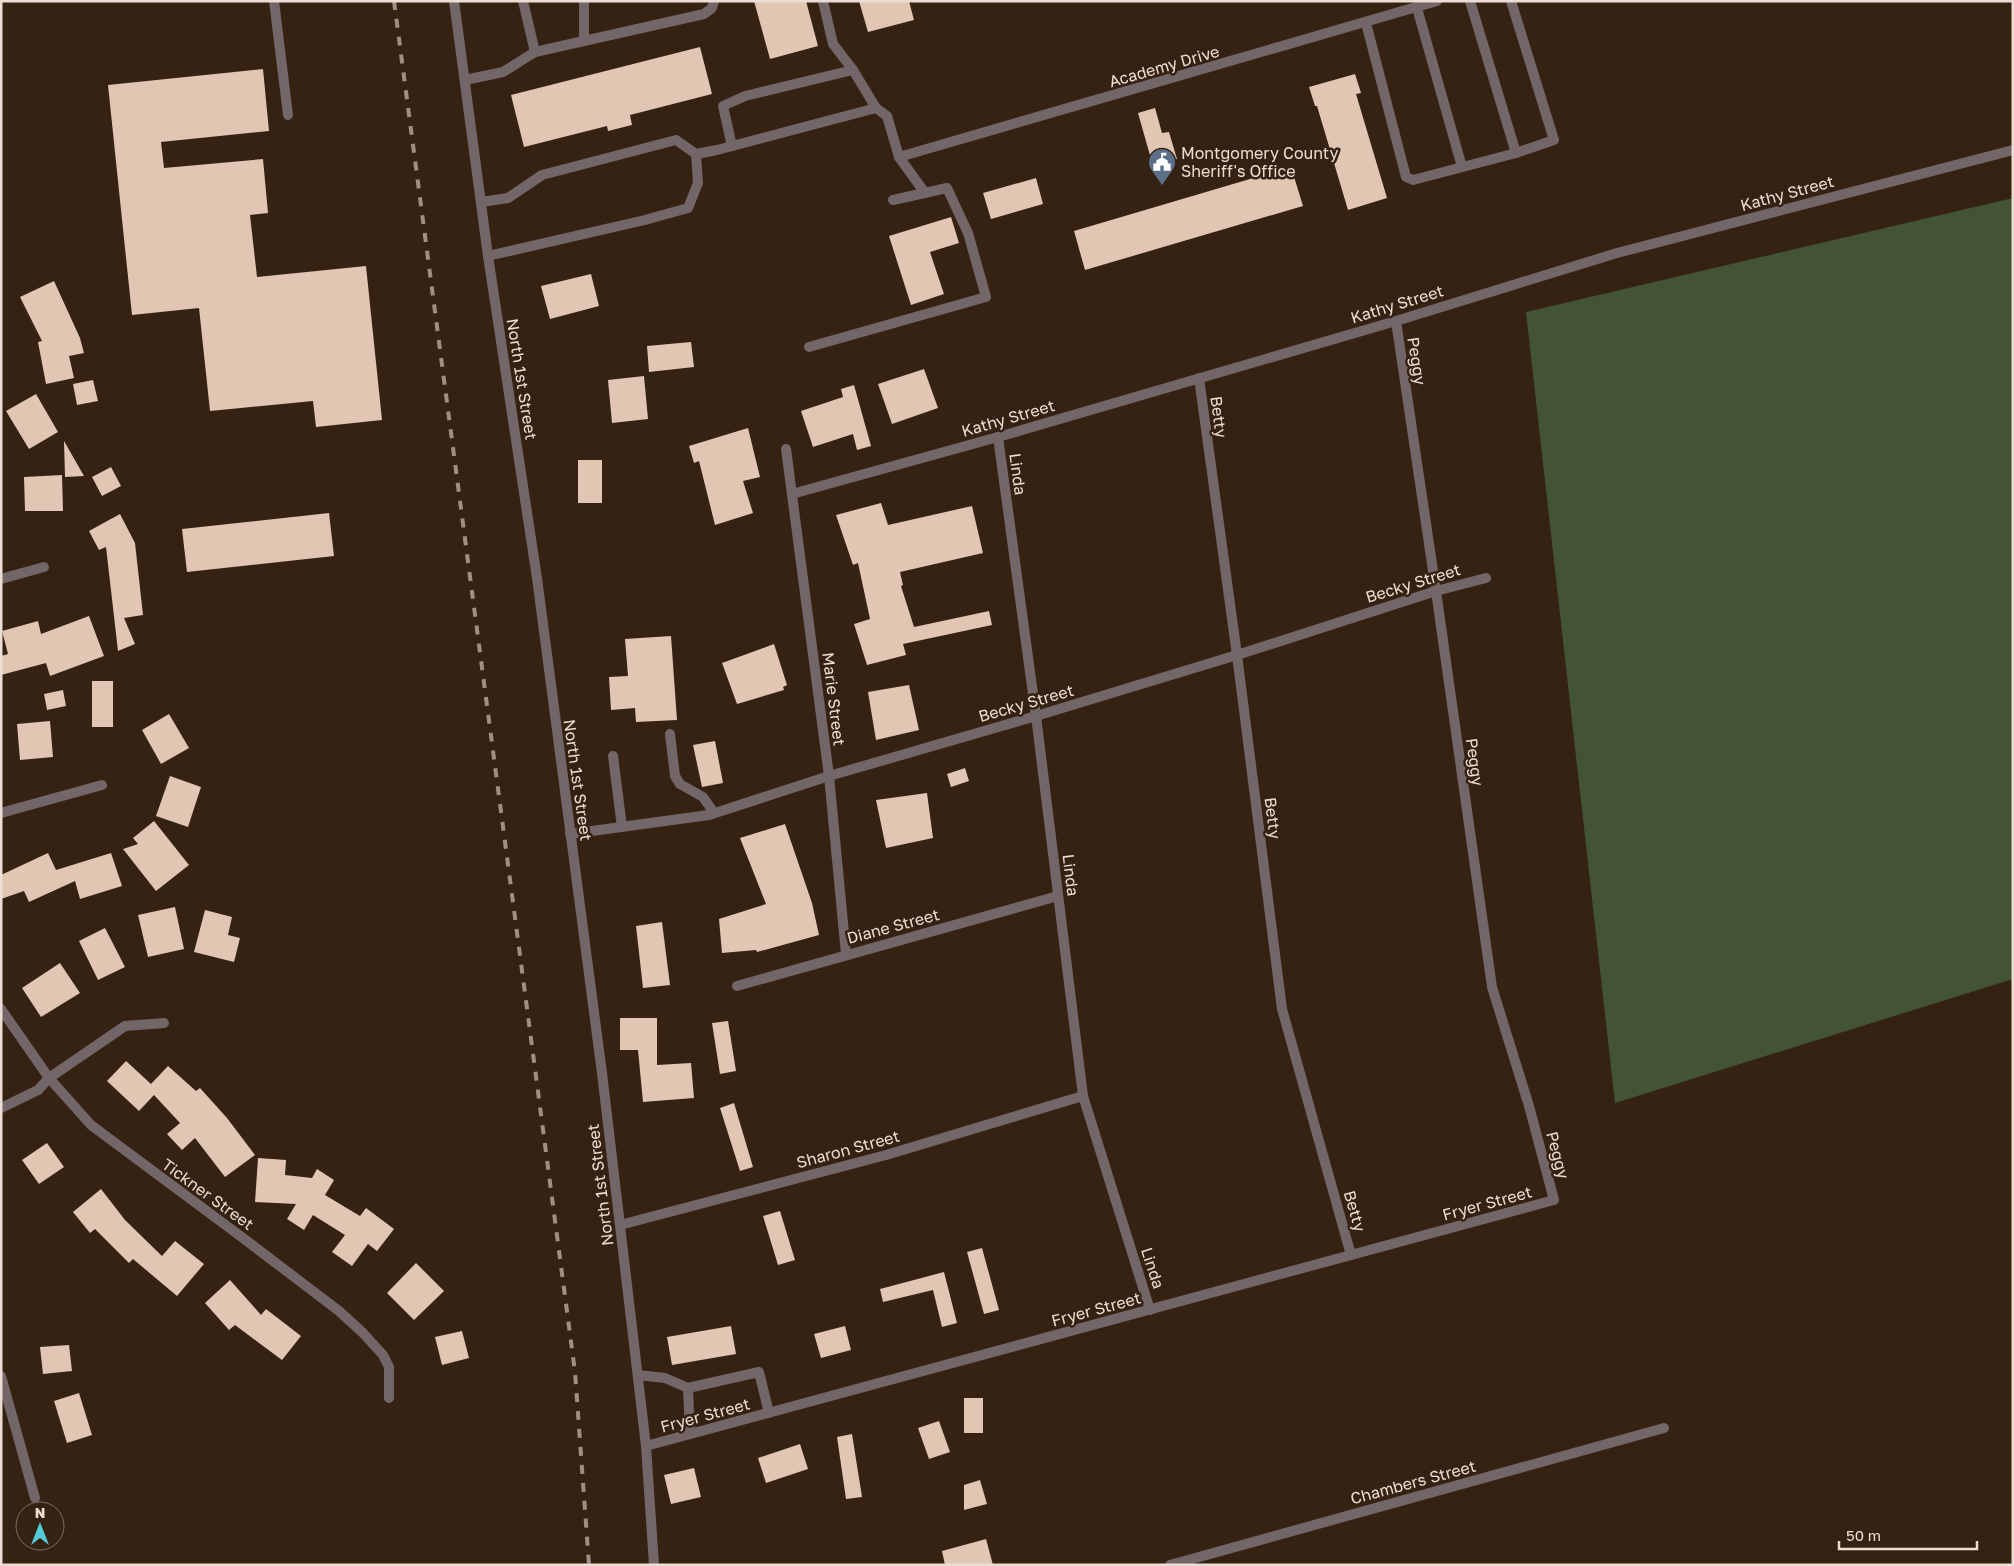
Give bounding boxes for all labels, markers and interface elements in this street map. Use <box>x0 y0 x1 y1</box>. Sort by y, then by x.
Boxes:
street label: Academy Drive <box>1107 41 1221 91</box>
place label: Montgomery County Sheriff's Office <box>1181 143 1339 181</box>
public building icon: Montgomery County Sheriff's Office <box>1147 147 1177 186</box>
street label: Kathy Street <box>1738 171 1836 215</box>
street label: Kathy Street <box>1348 280 1446 328</box>
street label: North 1st Street <box>503 317 541 441</box>
street label: Peggy <box>1403 336 1431 386</box>
street label: Kathy Street <box>959 395 1057 441</box>
street label: Betty <box>1206 395 1232 439</box>
street label: Linda <box>1005 452 1031 496</box>
street label: Becky Street <box>1363 559 1463 607</box>
street label: Marie Street <box>818 651 850 747</box>
street label: Becky Street <box>976 680 1076 726</box>
street label: North 1st Street <box>560 718 596 842</box>
street label: Peggy <box>1462 737 1488 787</box>
street label: Betty <box>1261 796 1285 840</box>
street label: Linda <box>1059 853 1083 897</box>
street label: Diane Street <box>845 904 941 948</box>
street label: North 1st Street <box>583 1123 617 1247</box>
street label: Sharon Street <box>794 1126 902 1172</box>
street label: Peggy <box>1542 1129 1574 1181</box>
street label: Tickner Street <box>158 1154 258 1234</box>
street label: Fryer Street <box>1440 1181 1534 1225</box>
street label: Betty <box>1340 1188 1370 1234</box>
street label: Linda <box>1137 1245 1169 1291</box>
street label: Fryer Street <box>1049 1287 1143 1331</box>
street label: Fryer Street <box>658 1393 752 1437</box>
street label: Chambers Street <box>1348 1456 1478 1508</box>
north arrow <box>15 1501 65 1551</box>
text: N <box>35 1504 45 1521</box>
scale bar <box>1839 1518 1976 1550</box>
text: 50 m <box>1846 1526 1881 1544</box>

